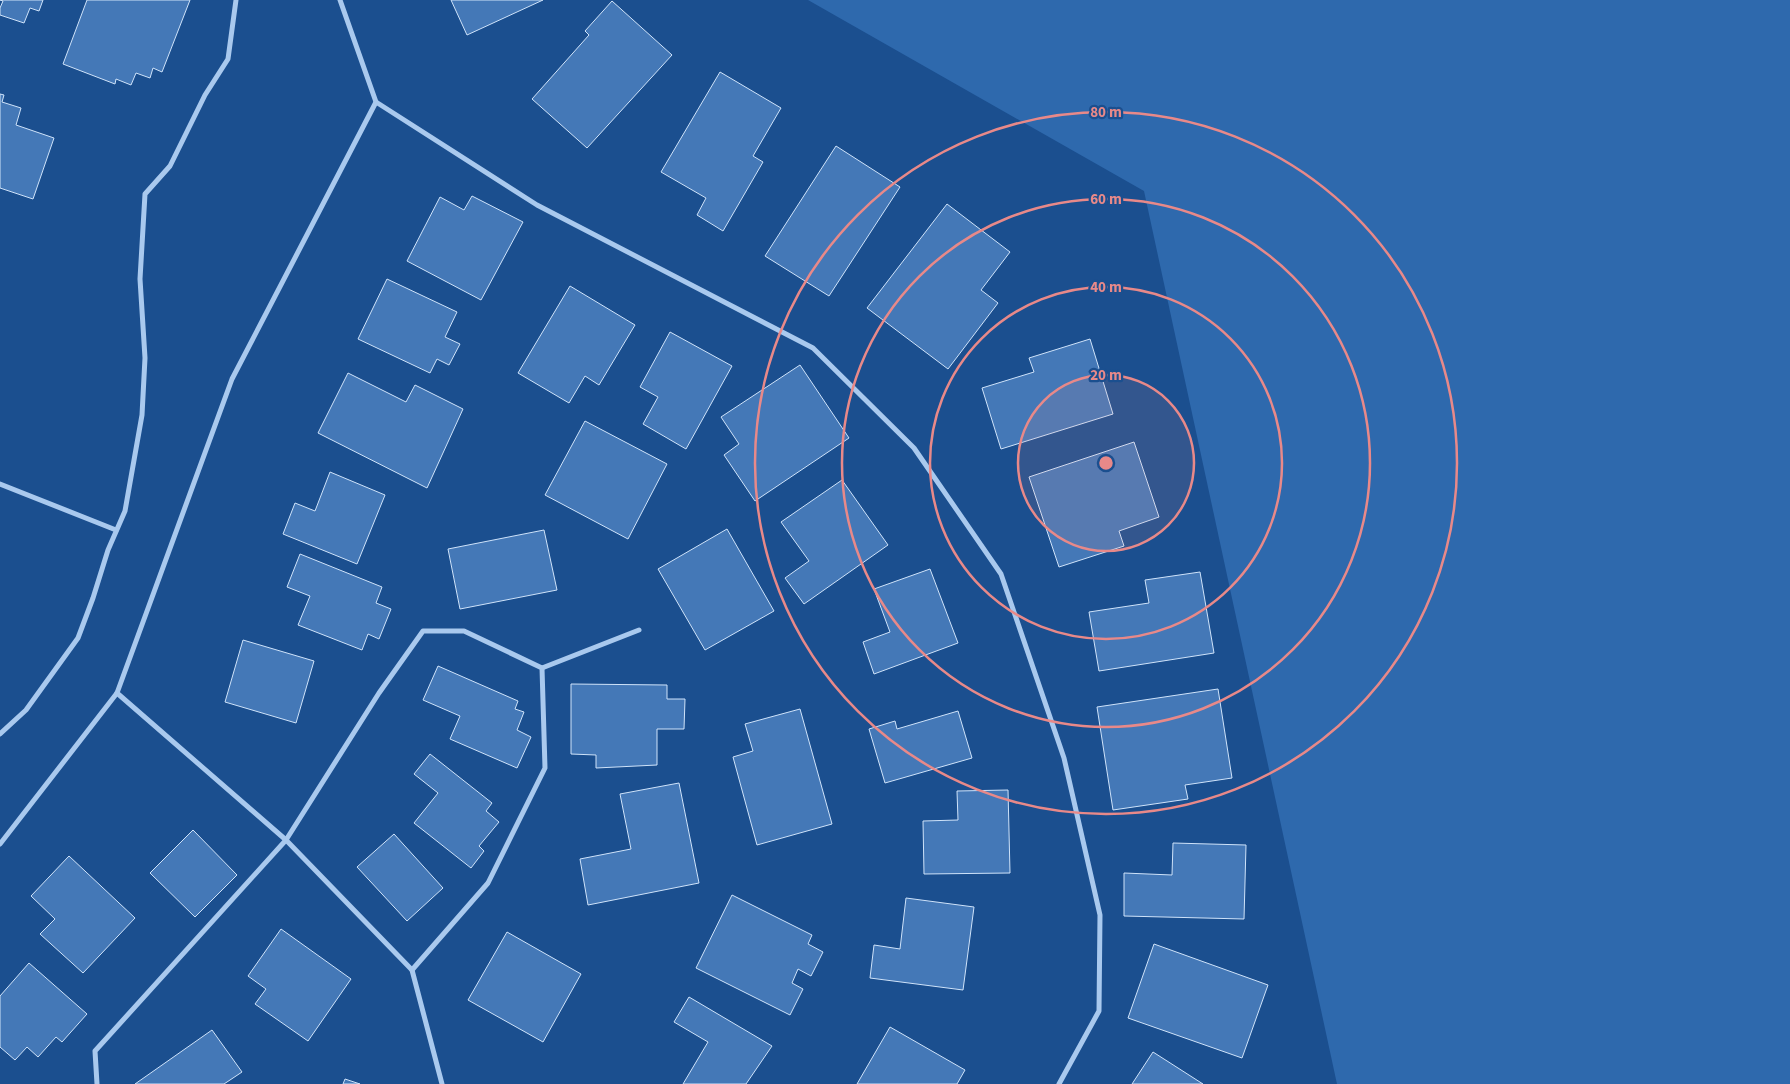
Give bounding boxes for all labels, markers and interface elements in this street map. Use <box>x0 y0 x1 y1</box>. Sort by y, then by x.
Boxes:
text: 80 m <box>1090 102 1122 123</box>
text: 60 m <box>1090 189 1122 210</box>
text: 40 m <box>1090 277 1122 298</box>
text: 20 m <box>1090 365 1122 386</box>
centre of rings <box>1097 454 1115 472</box>

